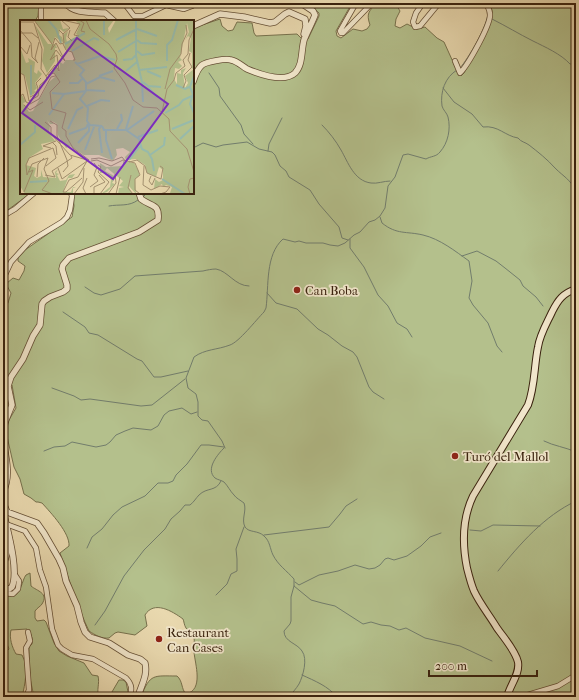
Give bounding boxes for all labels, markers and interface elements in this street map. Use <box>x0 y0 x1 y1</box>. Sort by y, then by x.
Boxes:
inset map <box>20 20 194 194</box>
place label: Can Boba <box>305 283 359 298</box>
marker: Can Boba <box>292 285 302 295</box>
place label: Turó del Mallol <box>463 449 549 464</box>
marker: Turó del Mallol <box>450 451 460 461</box>
place label: Restaurant Can Cases <box>167 625 229 655</box>
marker: Restaurant Can Cases <box>154 634 164 644</box>
scale bar <box>429 652 537 678</box>
text: 200 m <box>435 659 467 673</box>

